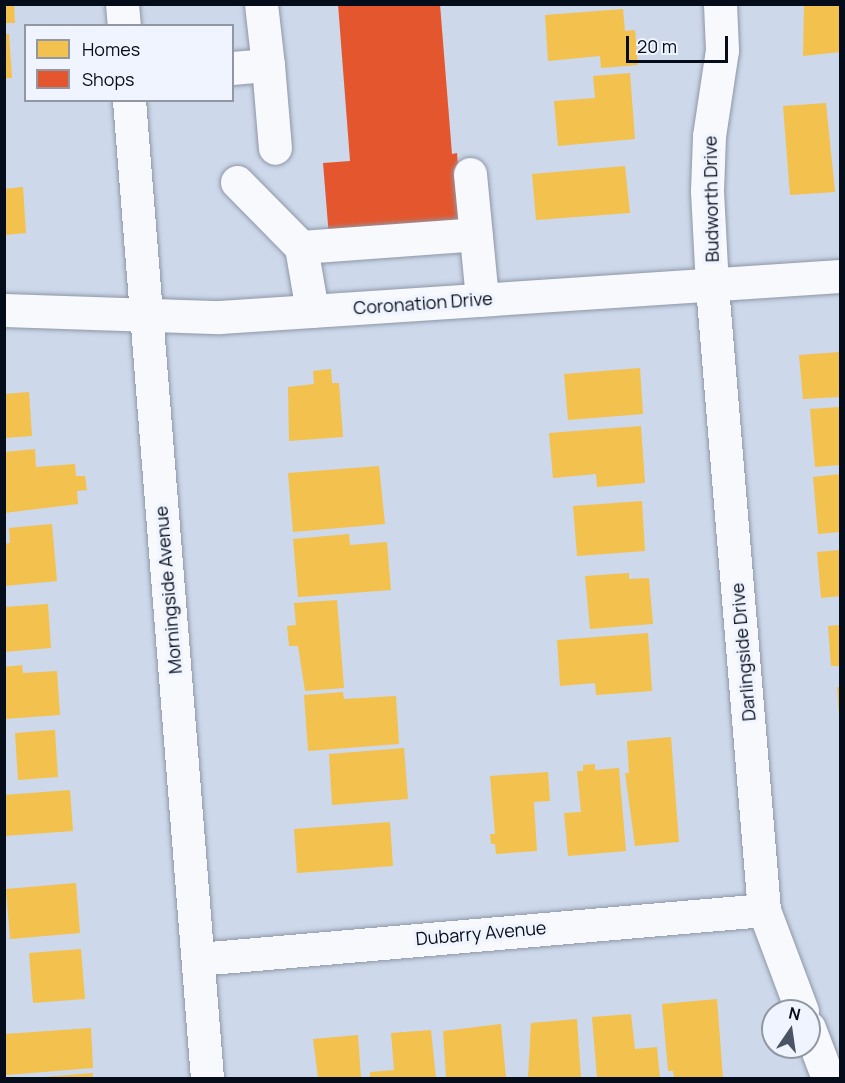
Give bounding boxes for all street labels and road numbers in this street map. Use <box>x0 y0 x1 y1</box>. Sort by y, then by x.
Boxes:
street label: Budworth Drive <box>699 136 723 262</box>
street label: Coronation Drive <box>353 287 493 319</box>
street label: Morningside Avenue <box>150 505 186 675</box>
street label: Darlingside Drive <box>726 582 760 722</box>
street label: Dubarry Avenue <box>415 917 547 949</box>

